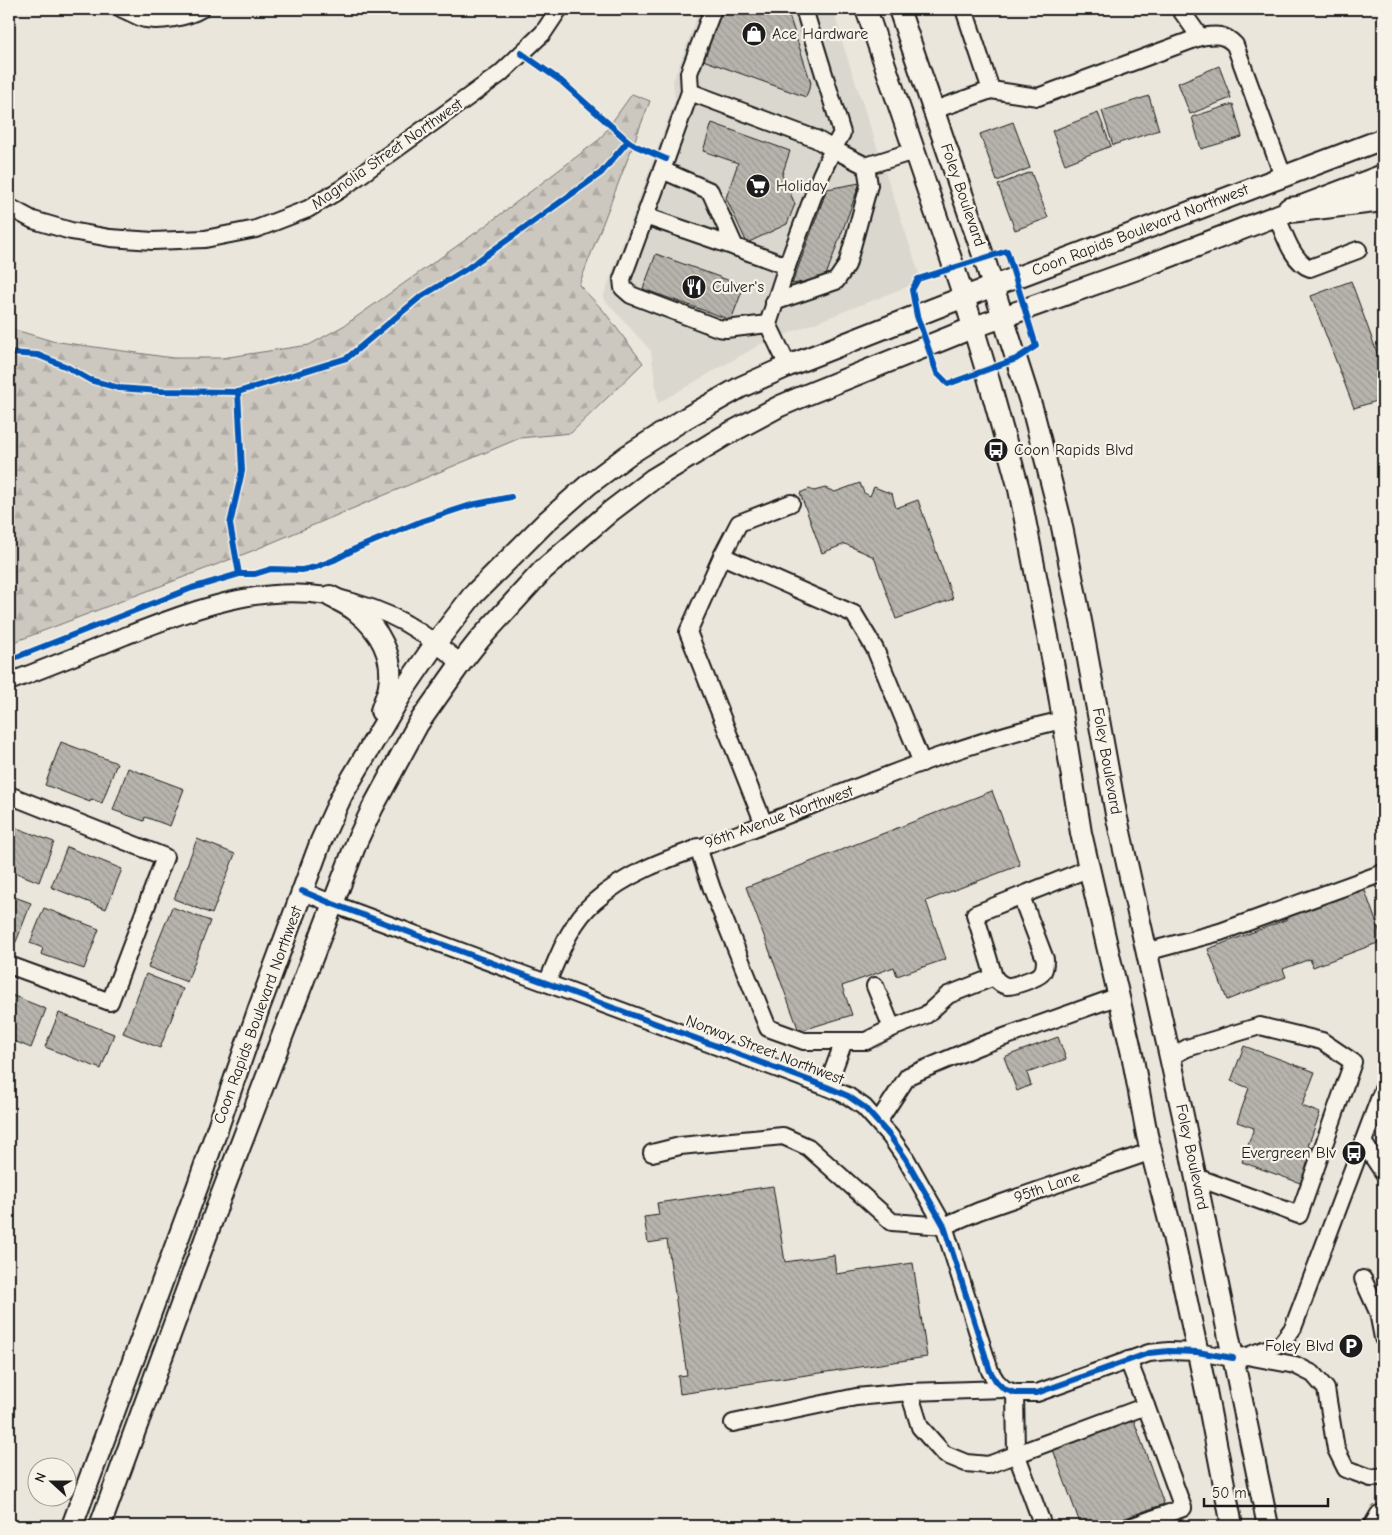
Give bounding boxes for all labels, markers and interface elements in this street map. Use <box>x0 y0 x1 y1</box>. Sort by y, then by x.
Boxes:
shop icon: Ace Hardware <box>741 21 767 47</box>
place label: Ace Hardware <box>772 25 868 43</box>
street label: Magnolia Street Northwest <box>308 95 466 213</box>
street label: Foley Boulevard <box>937 141 989 249</box>
supermarket icon: Holiday <box>745 173 771 199</box>
place label: Holiday <box>776 177 828 195</box>
street label: Coon Rapids Boulevard Northwest <box>1029 180 1251 280</box>
restaurant icon: Culver's <box>681 274 707 300</box>
place label: Culver's <box>712 278 764 296</box>
bus stop icon: Coon Rapids Blvd <box>983 437 1009 463</box>
place label: Coon Rapids Blvd <box>1014 441 1133 459</box>
street label: Foley Boulevard <box>1089 706 1125 816</box>
street label: 96th Avenue Northwest <box>702 782 856 852</box>
street label: Coon Rapids Boulevard Northwest <box>210 903 306 1126</box>
street label: Norway Street Northwest <box>683 1012 847 1089</box>
street label: Foley Boulevard <box>1172 1102 1212 1212</box>
bus stop icon: Evergreen Blv <box>1341 1140 1367 1166</box>
place label: Evergreen Blv <box>1241 1144 1336 1162</box>
street label: 95th Lane <box>1012 1167 1082 1207</box>
parking icon: Foley Blvd <box>1338 1333 1364 1359</box>
place label: Foley Blvd <box>1265 1337 1334 1355</box>
north arrow <box>28 1458 78 1508</box>
text: N <box>31 1470 50 1485</box>
scale bar <box>1204 1475 1328 1507</box>
text: 50 m <box>1212 1484 1247 1502</box>

